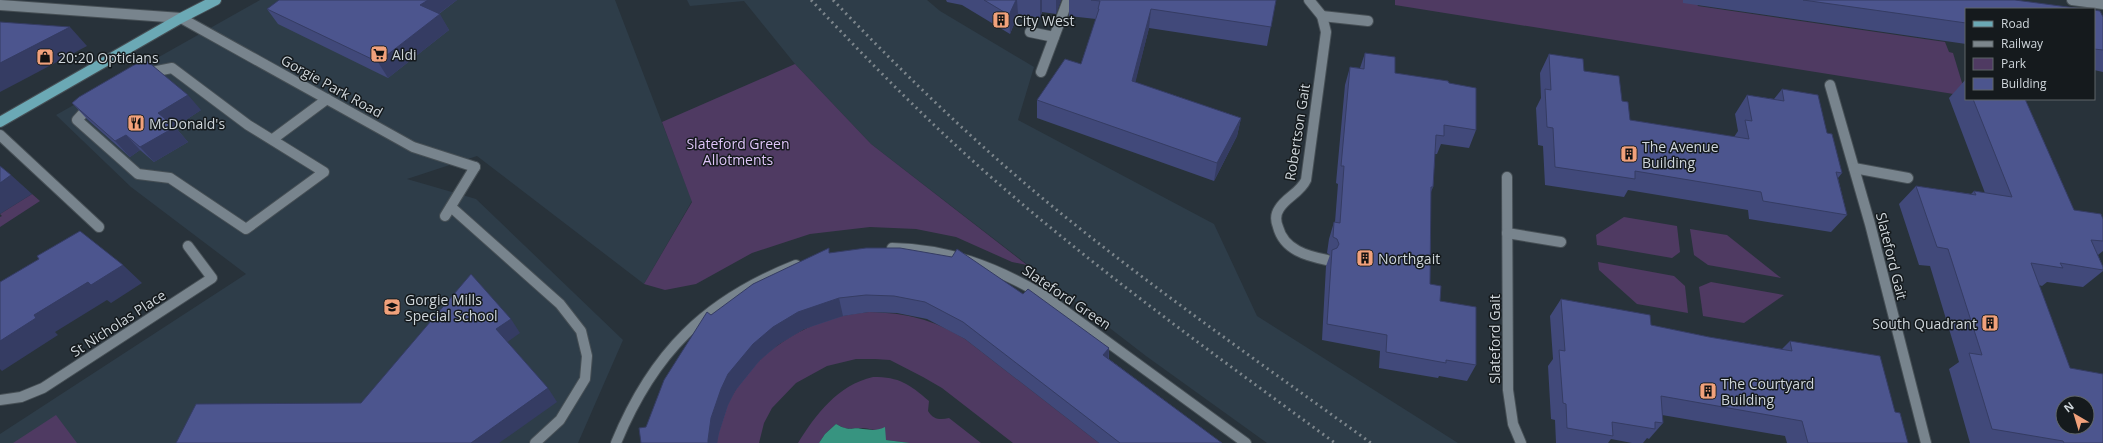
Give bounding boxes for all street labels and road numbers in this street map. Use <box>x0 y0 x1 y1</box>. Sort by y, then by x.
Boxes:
street label: Gorgie Park Road <box>278 50 386 122</box>
street label: Robertson Gait <box>1280 82 1314 182</box>
street label: Slateford Gait <box>1872 210 1912 302</box>
street label: Slateford Green <box>1019 260 1115 334</box>
street label: St Nicholas Place <box>67 285 169 361</box>
street label: Slateford Gait <box>1485 294 1504 384</box>

